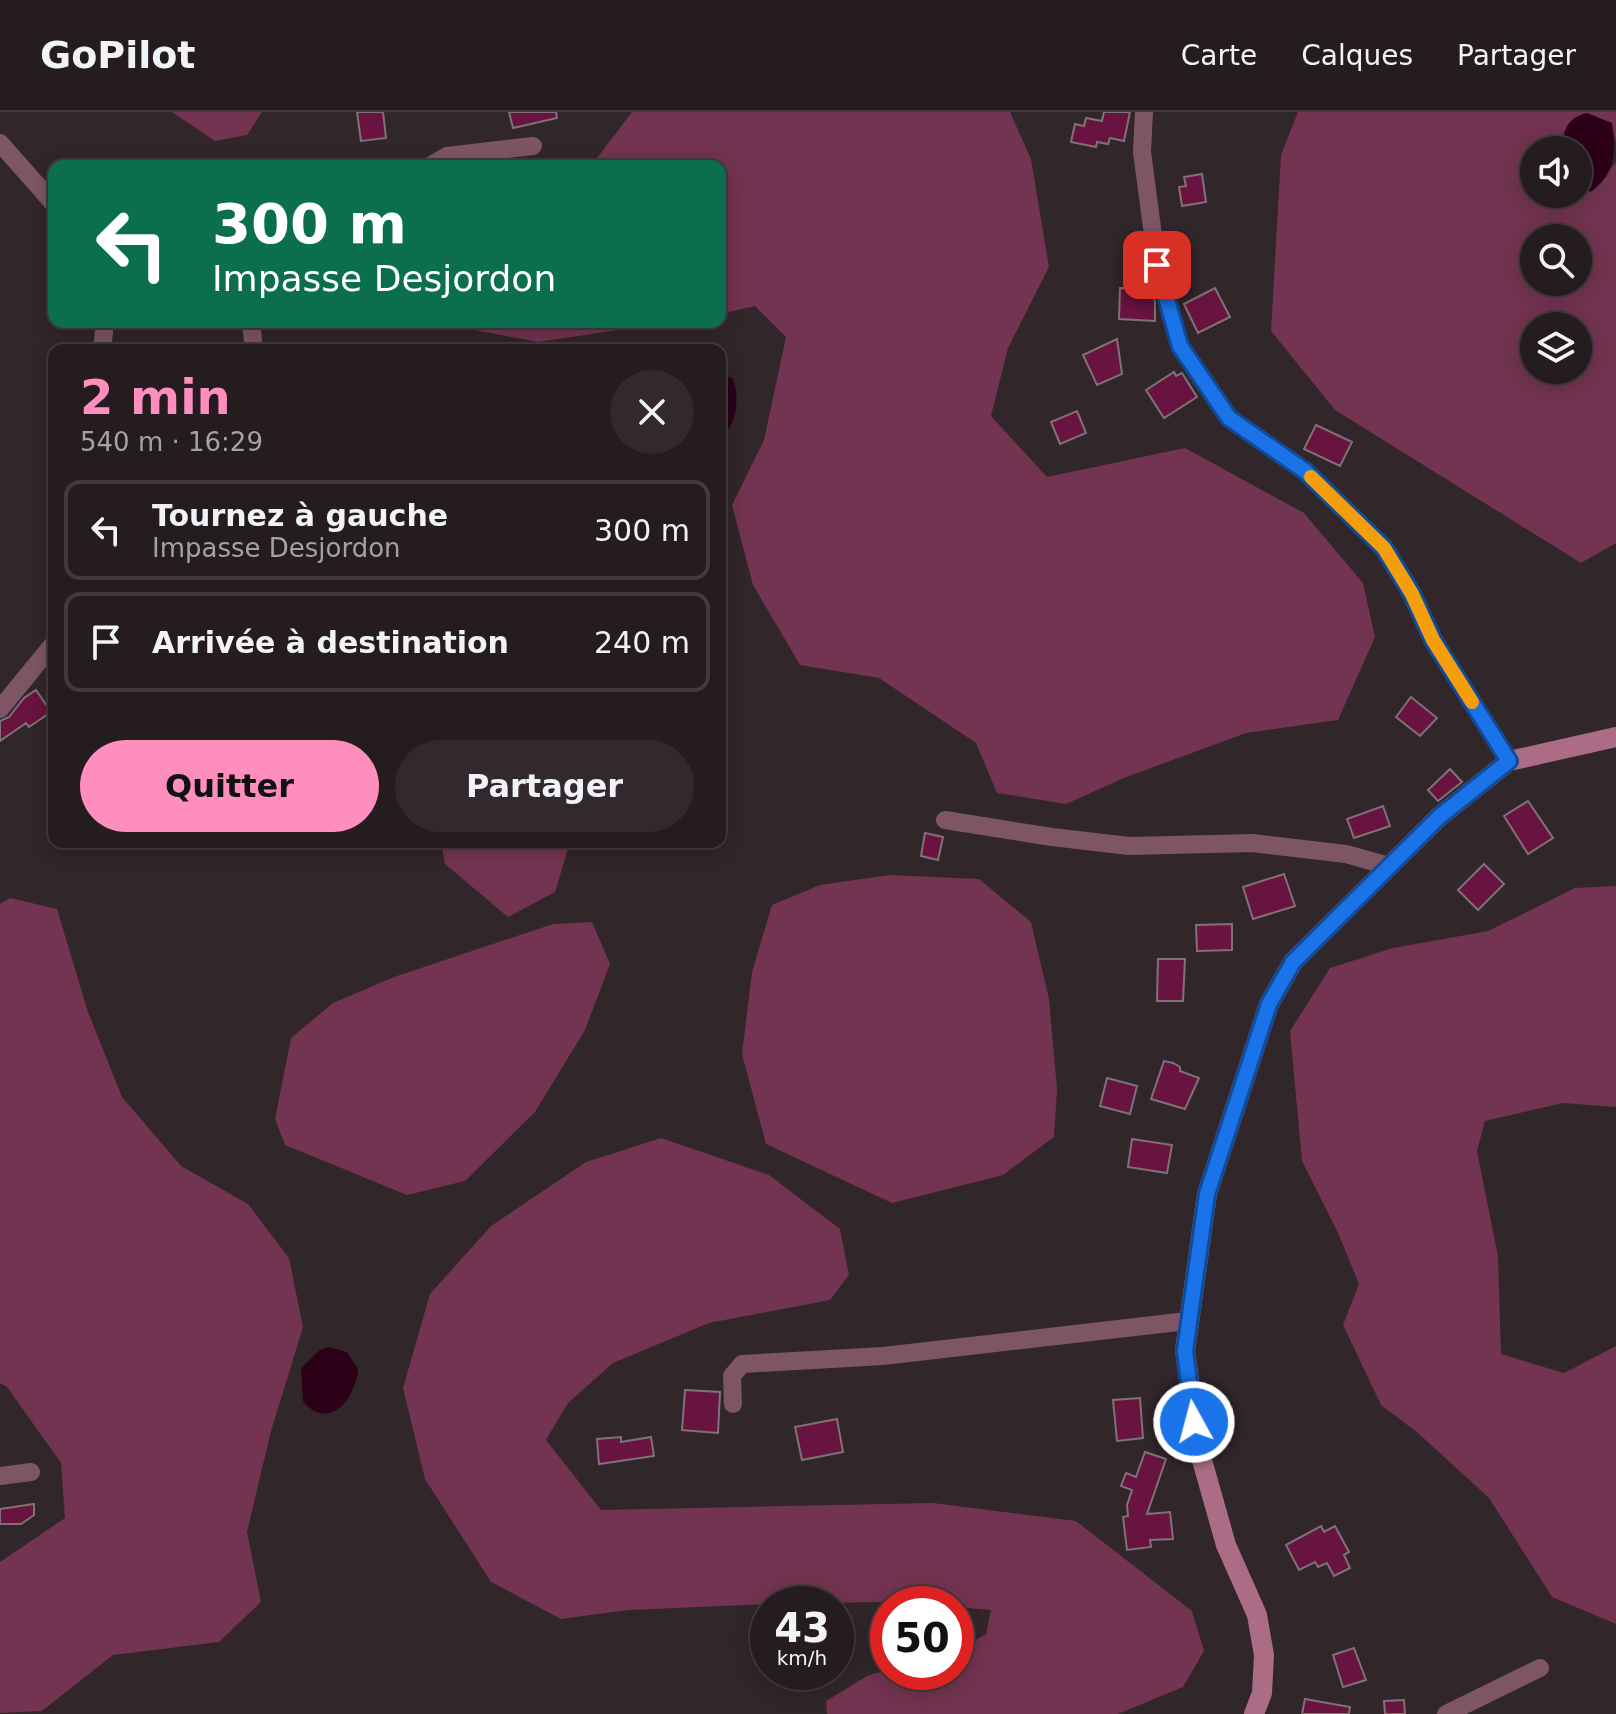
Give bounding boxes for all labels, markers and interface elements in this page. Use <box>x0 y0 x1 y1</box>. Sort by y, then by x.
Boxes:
text: GoPilot <box>40 33 195 77</box>
text: Carte <box>1181 39 1257 72</box>
text: Calques <box>1301 39 1413 72</box>
text: Partager <box>1457 39 1576 72</box>
map controls <box>1520 136 1592 384</box>
button: sound <box>1520 136 1592 208</box>
text: 300 m <box>212 191 407 256</box>
icon: left <box>80 192 184 296</box>
button: search <box>1520 224 1592 296</box>
pin <box>1123 231 1191 299</box>
icon: arrive <box>1135 243 1179 287</box>
text: Impasse Desjordon <box>212 258 556 299</box>
button: layers <box>1520 312 1592 384</box>
text: 2 min <box>80 369 231 425</box>
button: close <box>610 370 694 454</box>
text: 540 m · 16:29 <box>80 427 263 457</box>
text: Tournez à gauche <box>152 498 448 533</box>
icon: left <box>84 508 128 552</box>
text: 300 m <box>594 513 690 548</box>
text: Impasse Desjordon <box>152 533 401 563</box>
icon: arrive <box>84 620 128 664</box>
text: Arrivée à destination <box>152 625 509 660</box>
text: 240 m <box>594 625 690 660</box>
button: Quitter <box>80 740 379 832</box>
button: Partager <box>395 740 694 832</box>
position arrow <box>1152 1380 1236 1464</box>
speed limit sign: 50 <box>870 1586 974 1690</box>
text: 43 <box>774 1605 830 1651</box>
text: km/h <box>777 1646 827 1670</box>

